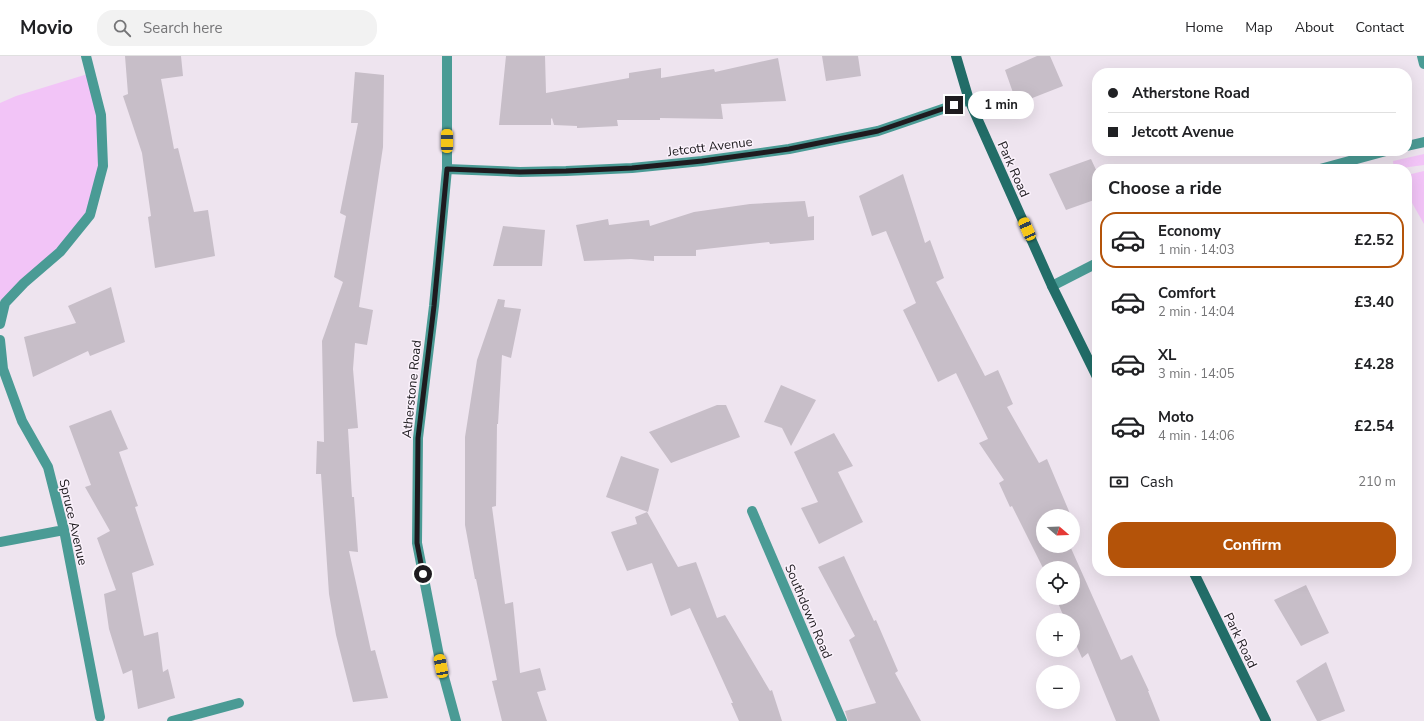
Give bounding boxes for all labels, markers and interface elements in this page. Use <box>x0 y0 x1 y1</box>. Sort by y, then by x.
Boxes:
search box <box>97 10 377 46</box>
text: Movio <box>20 15 73 41</box>
icon: search <box>111 17 133 39</box>
text: Search here <box>143 18 223 38</box>
text: Home <box>1185 18 1223 37</box>
text: Map <box>1245 18 1273 37</box>
text: About <box>1295 18 1334 37</box>
text: Contact <box>1356 18 1404 37</box>
text: Atherstone Road <box>1132 83 1250 103</box>
callout: 1 min <box>968 91 1034 119</box>
route end <box>945 96 963 114</box>
text: 1 min <box>984 96 1018 114</box>
text: Jetcott Avenue <box>1132 122 1234 142</box>
car <box>441 129 453 153</box>
street label: Jetcott Avenue <box>666 133 754 161</box>
street label: Park Road <box>993 139 1033 200</box>
text: Choose a ride <box>1108 176 1222 200</box>
car <box>1017 216 1037 242</box>
text: Economy <box>1158 221 1221 241</box>
icon: car <box>1110 222 1146 258</box>
text: £2.52 <box>1354 230 1394 250</box>
text: 1 min · 14:03 <box>1158 241 1234 259</box>
text: Comfort <box>1158 283 1215 303</box>
icon: car <box>1110 284 1146 320</box>
text: £3.40 <box>1354 292 1394 312</box>
text: 2 min · 14:04 <box>1158 303 1234 321</box>
street label: Atherstone Road <box>398 339 426 439</box>
text: XL <box>1158 345 1177 365</box>
icon: car <box>1110 346 1146 382</box>
text: £4.28 <box>1354 354 1394 374</box>
text: 3 min · 14:05 <box>1158 365 1234 383</box>
text: Moto <box>1158 407 1194 427</box>
icon: car <box>1110 408 1146 444</box>
text: £2.54 <box>1354 416 1394 436</box>
text: 4 min · 14:06 <box>1158 427 1234 445</box>
icon: cash <box>1108 471 1130 493</box>
text: Cash <box>1140 472 1174 492</box>
text: 210 m <box>1358 473 1396 491</box>
street label: Spruce Avenue <box>54 477 92 567</box>
north arrow <box>1036 509 1080 553</box>
map controls <box>1036 509 1080 709</box>
button: Confirm <box>1108 522 1396 568</box>
street label: Southdown Road <box>780 561 836 661</box>
button: locate <box>1036 561 1080 605</box>
route start <box>414 565 432 583</box>
street label: Park Road <box>1219 610 1261 671</box>
button: + <box>1036 613 1080 657</box>
car <box>433 653 449 679</box>
button: − <box>1036 665 1080 709</box>

